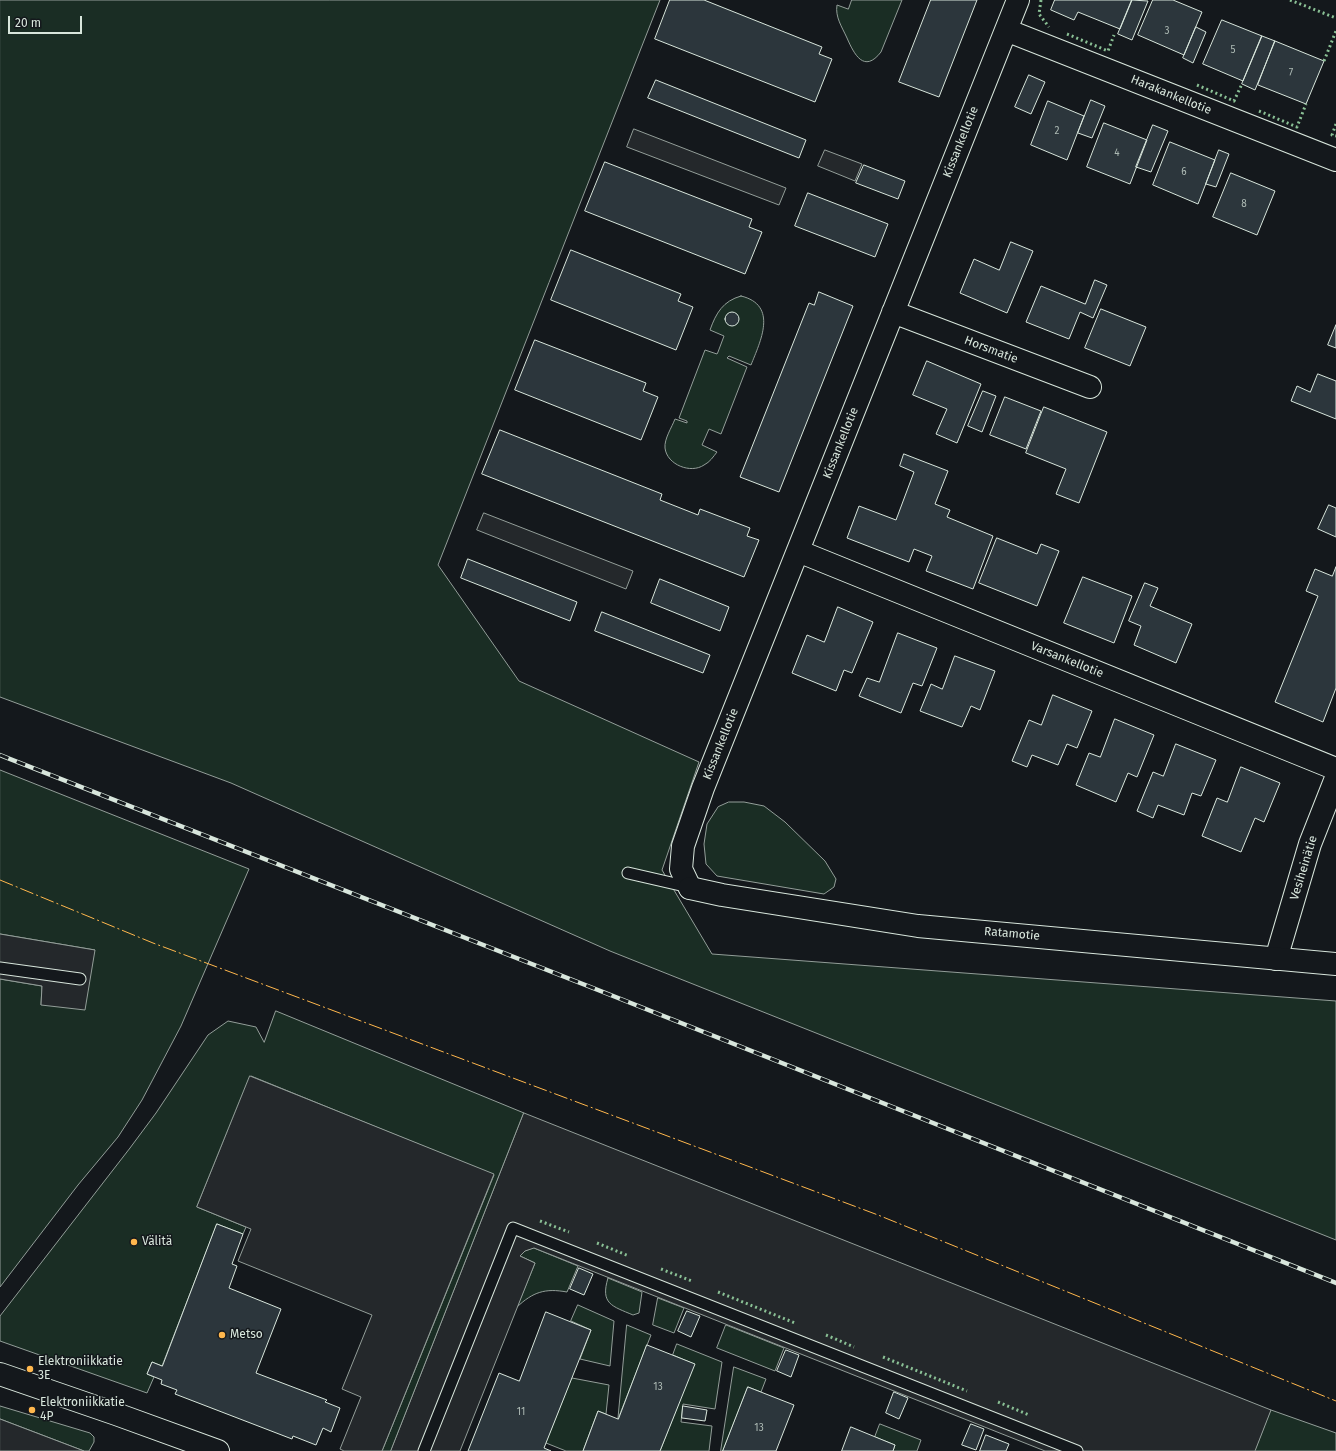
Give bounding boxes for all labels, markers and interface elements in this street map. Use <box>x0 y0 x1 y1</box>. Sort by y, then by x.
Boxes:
scale bar <box>10 8 84 34</box>
text: 20 m <box>15 16 41 30</box>
house number: 3 <box>1165 25 1169 37</box>
house number: 5 <box>1230 44 1236 56</box>
house number: 7 <box>1289 67 1293 79</box>
street label: Harakankellotie <box>1129 72 1213 118</box>
street label: Kissankellotie <box>940 104 982 180</box>
house number: 2 <box>1055 125 1059 137</box>
house number: 4 <box>1114 147 1120 159</box>
house number: 6 <box>1181 166 1187 178</box>
house number: 8 <box>1241 198 1247 210</box>
street label: Horsmatie <box>962 333 1020 367</box>
street label: Kissankellotie <box>820 405 862 481</box>
street label: Varsankellotie <box>1029 639 1105 681</box>
street label: Kissankellotie <box>700 706 742 782</box>
street label: Vesiheinätie <box>1287 834 1321 902</box>
street label: Ratamotie <box>983 924 1041 944</box>
place label: Välitä <box>142 1235 172 1249</box>
marker: Välitä <box>129 1237 139 1247</box>
place label: Metso <box>230 1328 263 1342</box>
marker: Metso <box>217 1330 227 1340</box>
place label: Elektroniikkatie 3E <box>38 1355 123 1383</box>
marker: Elektroniikkatie 3E <box>25 1364 35 1374</box>
house number: 13 <box>653 1381 663 1393</box>
place label: Elektroniikkatie 4P <box>40 1396 125 1424</box>
marker: Elektroniikkatie 4P <box>27 1405 37 1415</box>
house number: 11 <box>517 1406 525 1418</box>
house number: 13 <box>754 1422 764 1434</box>

